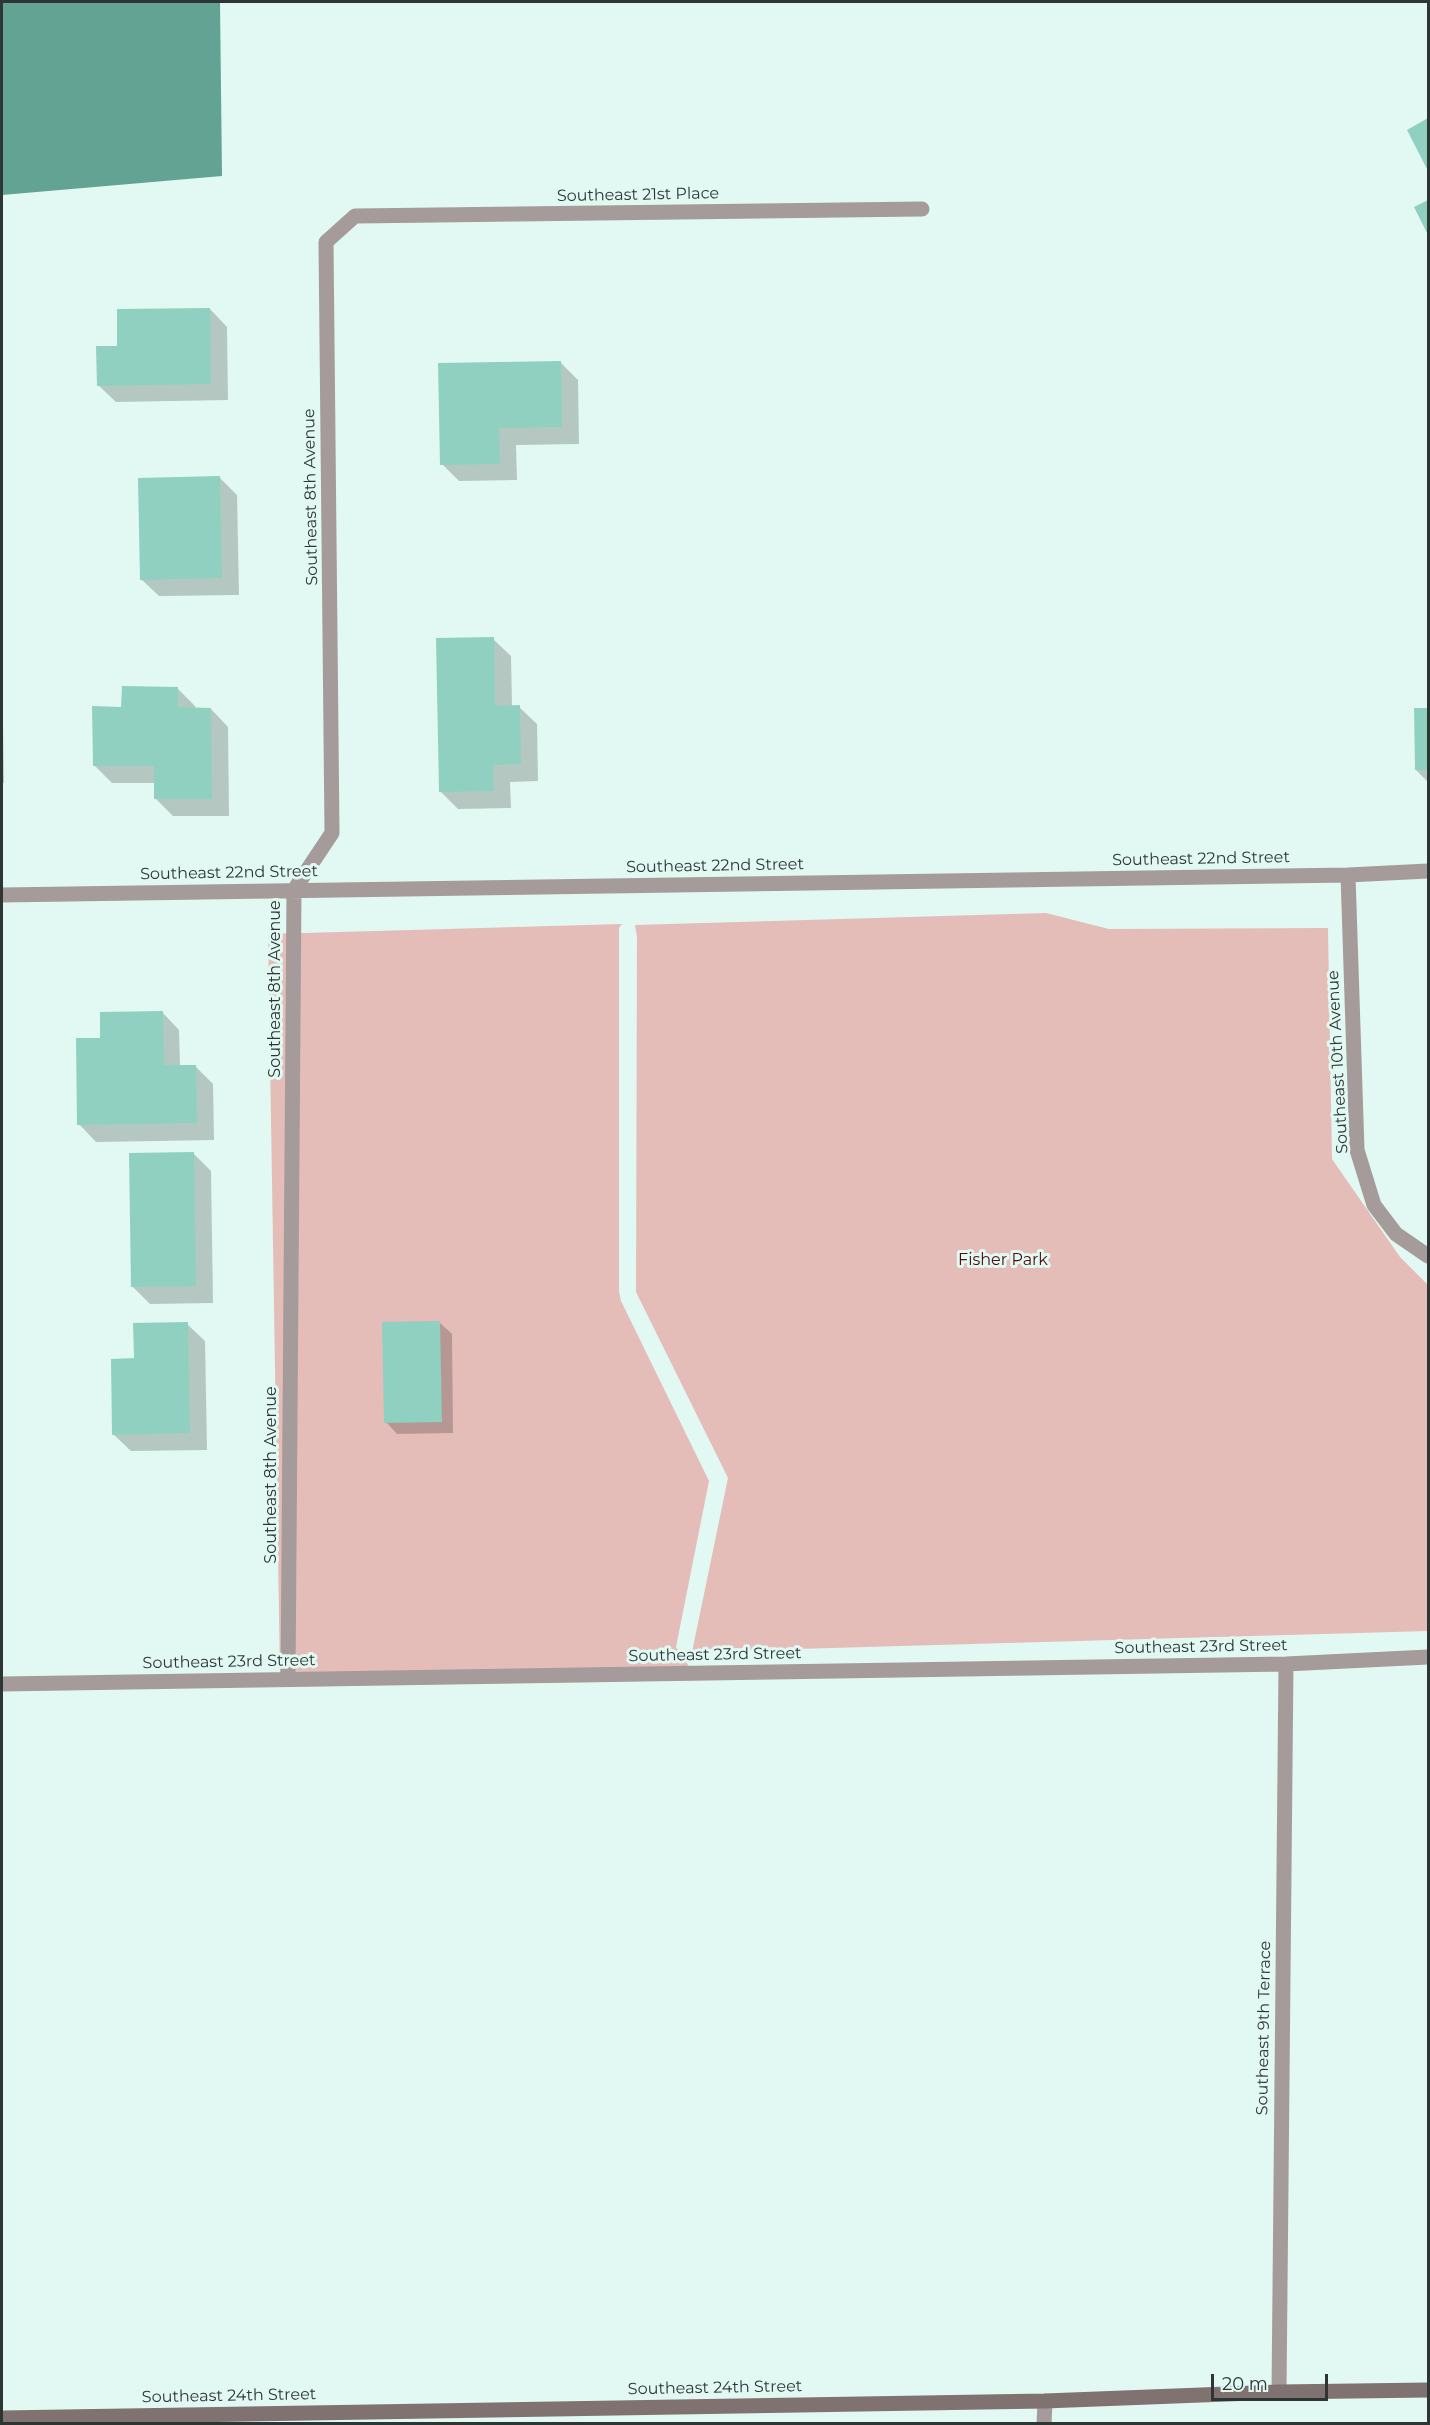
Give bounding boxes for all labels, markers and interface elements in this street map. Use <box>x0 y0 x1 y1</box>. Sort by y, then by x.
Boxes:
street label: Southeast 21st Place <box>557 184 719 206</box>
street label: Southeast 8th Avenue <box>300 408 322 586</box>
street label: Southeast 22nd Street <box>1112 848 1290 870</box>
street label: Southeast 22nd Street <box>626 855 804 877</box>
street label: Southeast 22nd Street <box>140 862 318 884</box>
street label: Southeast 8th Avenue <box>265 900 285 1078</box>
street label: Southeast 10th Avenue <box>1324 970 1352 1154</box>
park label: Fisher Park <box>958 1250 1048 1270</box>
street label: Southeast 8th Avenue <box>261 1386 281 1564</box>
street label: Southeast 23rd Street <box>1114 1636 1288 1658</box>
street label: Southeast 23rd Street <box>628 1644 802 1666</box>
street label: Southeast 23rd Street <box>142 1651 316 1673</box>
street label: Southeast 9th Terrace <box>1253 1940 1275 2116</box>
scale bar <box>1214 2362 1331 2400</box>
text: 20 m <box>1222 2373 1268 2395</box>
street label: Southeast 24th Street <box>628 2377 802 2399</box>
street label: Southeast 24th Street <box>142 2385 316 2407</box>

